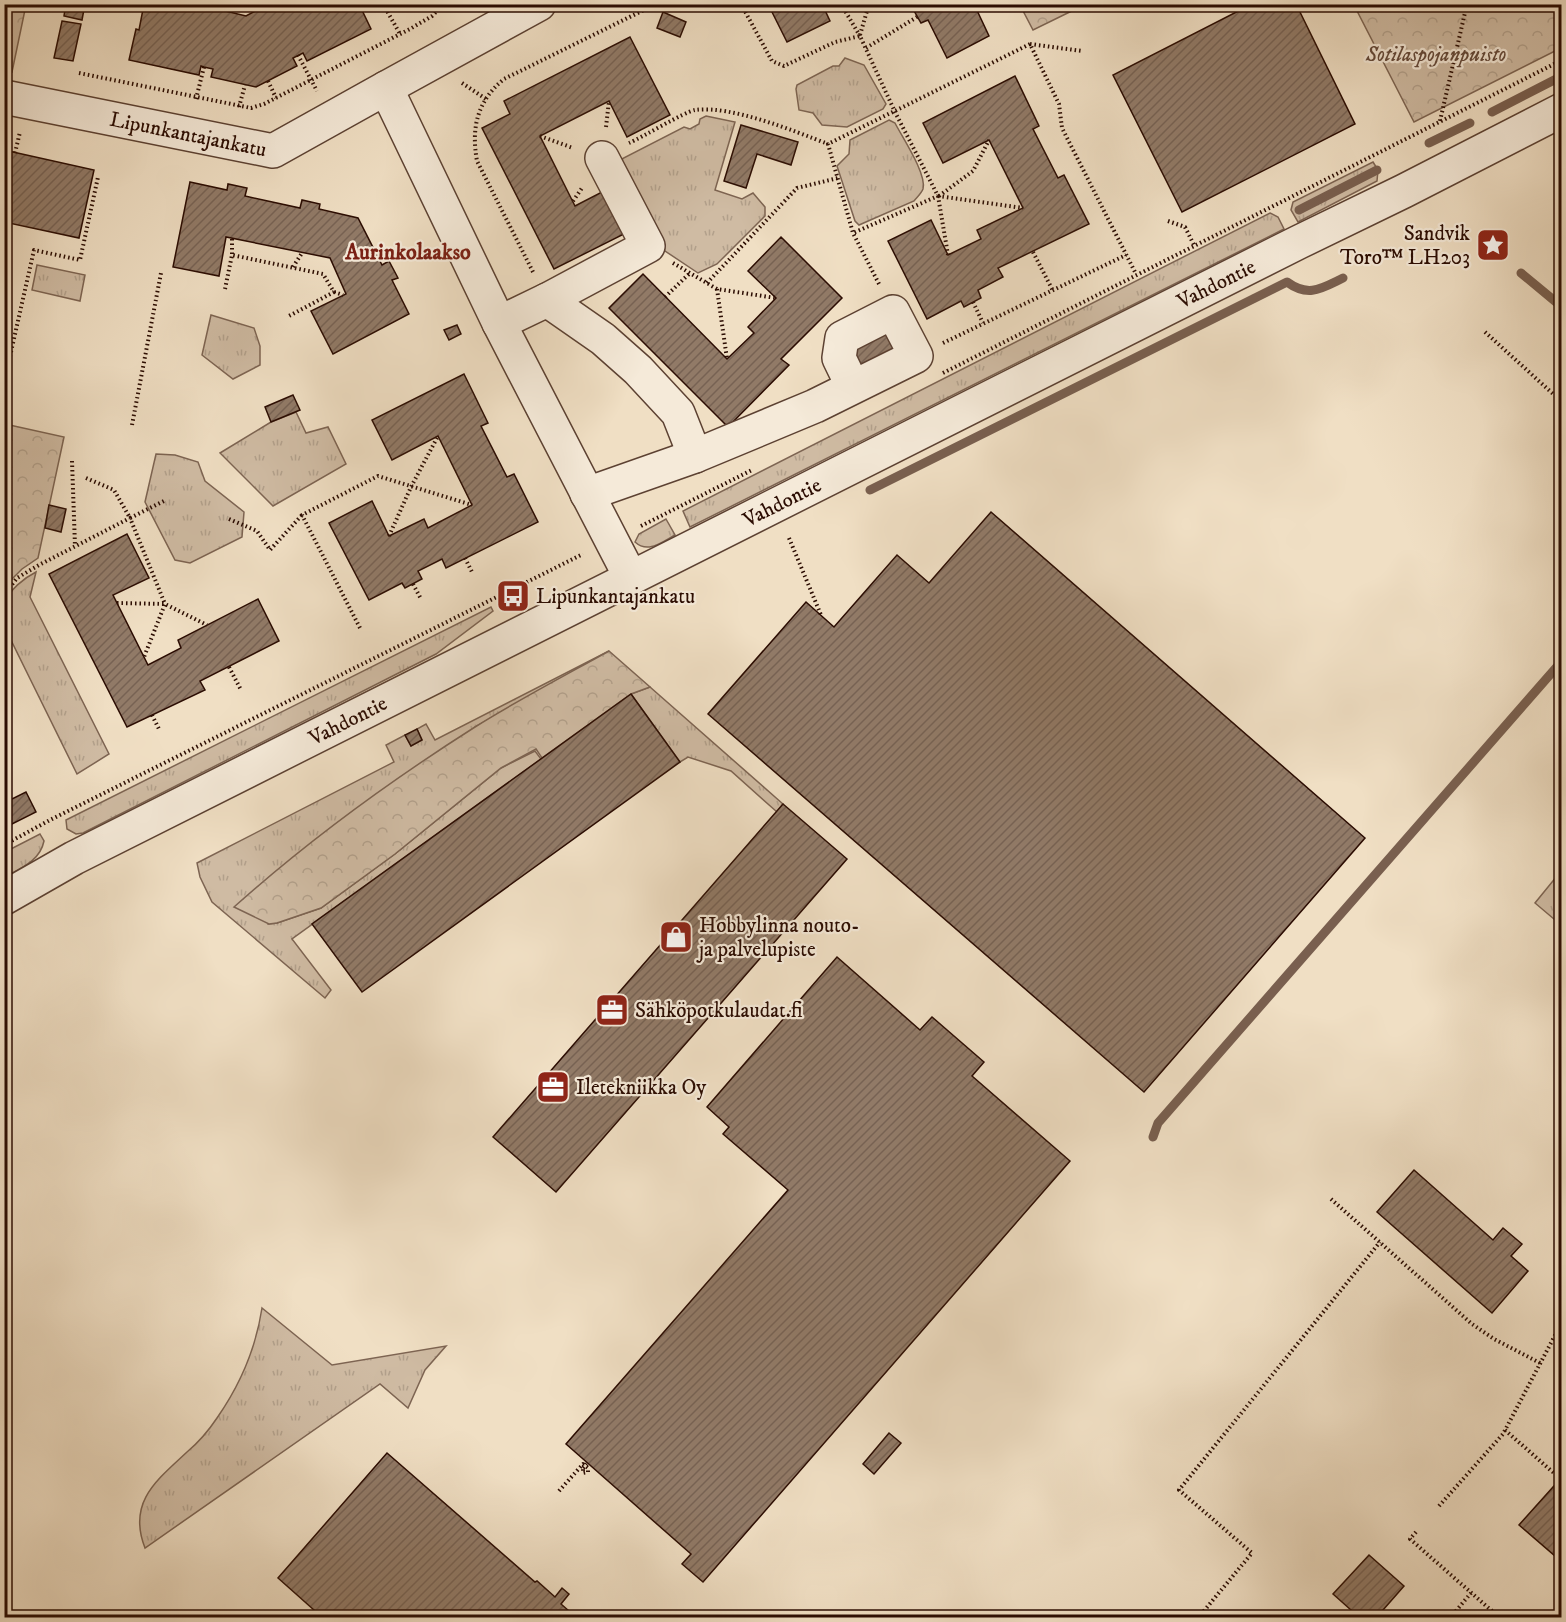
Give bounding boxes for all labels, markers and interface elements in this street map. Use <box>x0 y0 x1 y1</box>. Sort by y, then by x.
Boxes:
park label: Sotilaspojanpuisto <box>1365 42 1507 68</box>
street label: Lipunkantajankatu <box>107 107 269 163</box>
place label: Sandvik Toro™ LH203 <box>1340 221 1471 271</box>
place icon: Sandvik Toro™ LH203 <box>1475 227 1511 263</box>
district label: Aurinkolaakso <box>344 239 471 266</box>
street label: Vahdontie <box>1172 254 1260 316</box>
street label: Vahdontie <box>738 472 826 534</box>
bus stop icon: Lipunkantajankatu <box>495 578 531 614</box>
place label: Lipunkantajankatu <box>536 584 695 610</box>
street label: Vahdontie <box>304 691 392 752</box>
place label: Hobbylinna nouto- ja palvelupiste <box>696 913 860 963</box>
shop icon: Hobbylinna nouto- ja palvelupiste <box>658 919 694 955</box>
office icon: Sähköpotkulaudat.fi <box>594 992 630 1028</box>
place label: Sähköpotkulaudat.fi <box>635 998 803 1024</box>
office icon: Iletekniikka Oy <box>535 1069 571 1105</box>
place label: Iletekniikka Oy <box>576 1075 707 1101</box>

